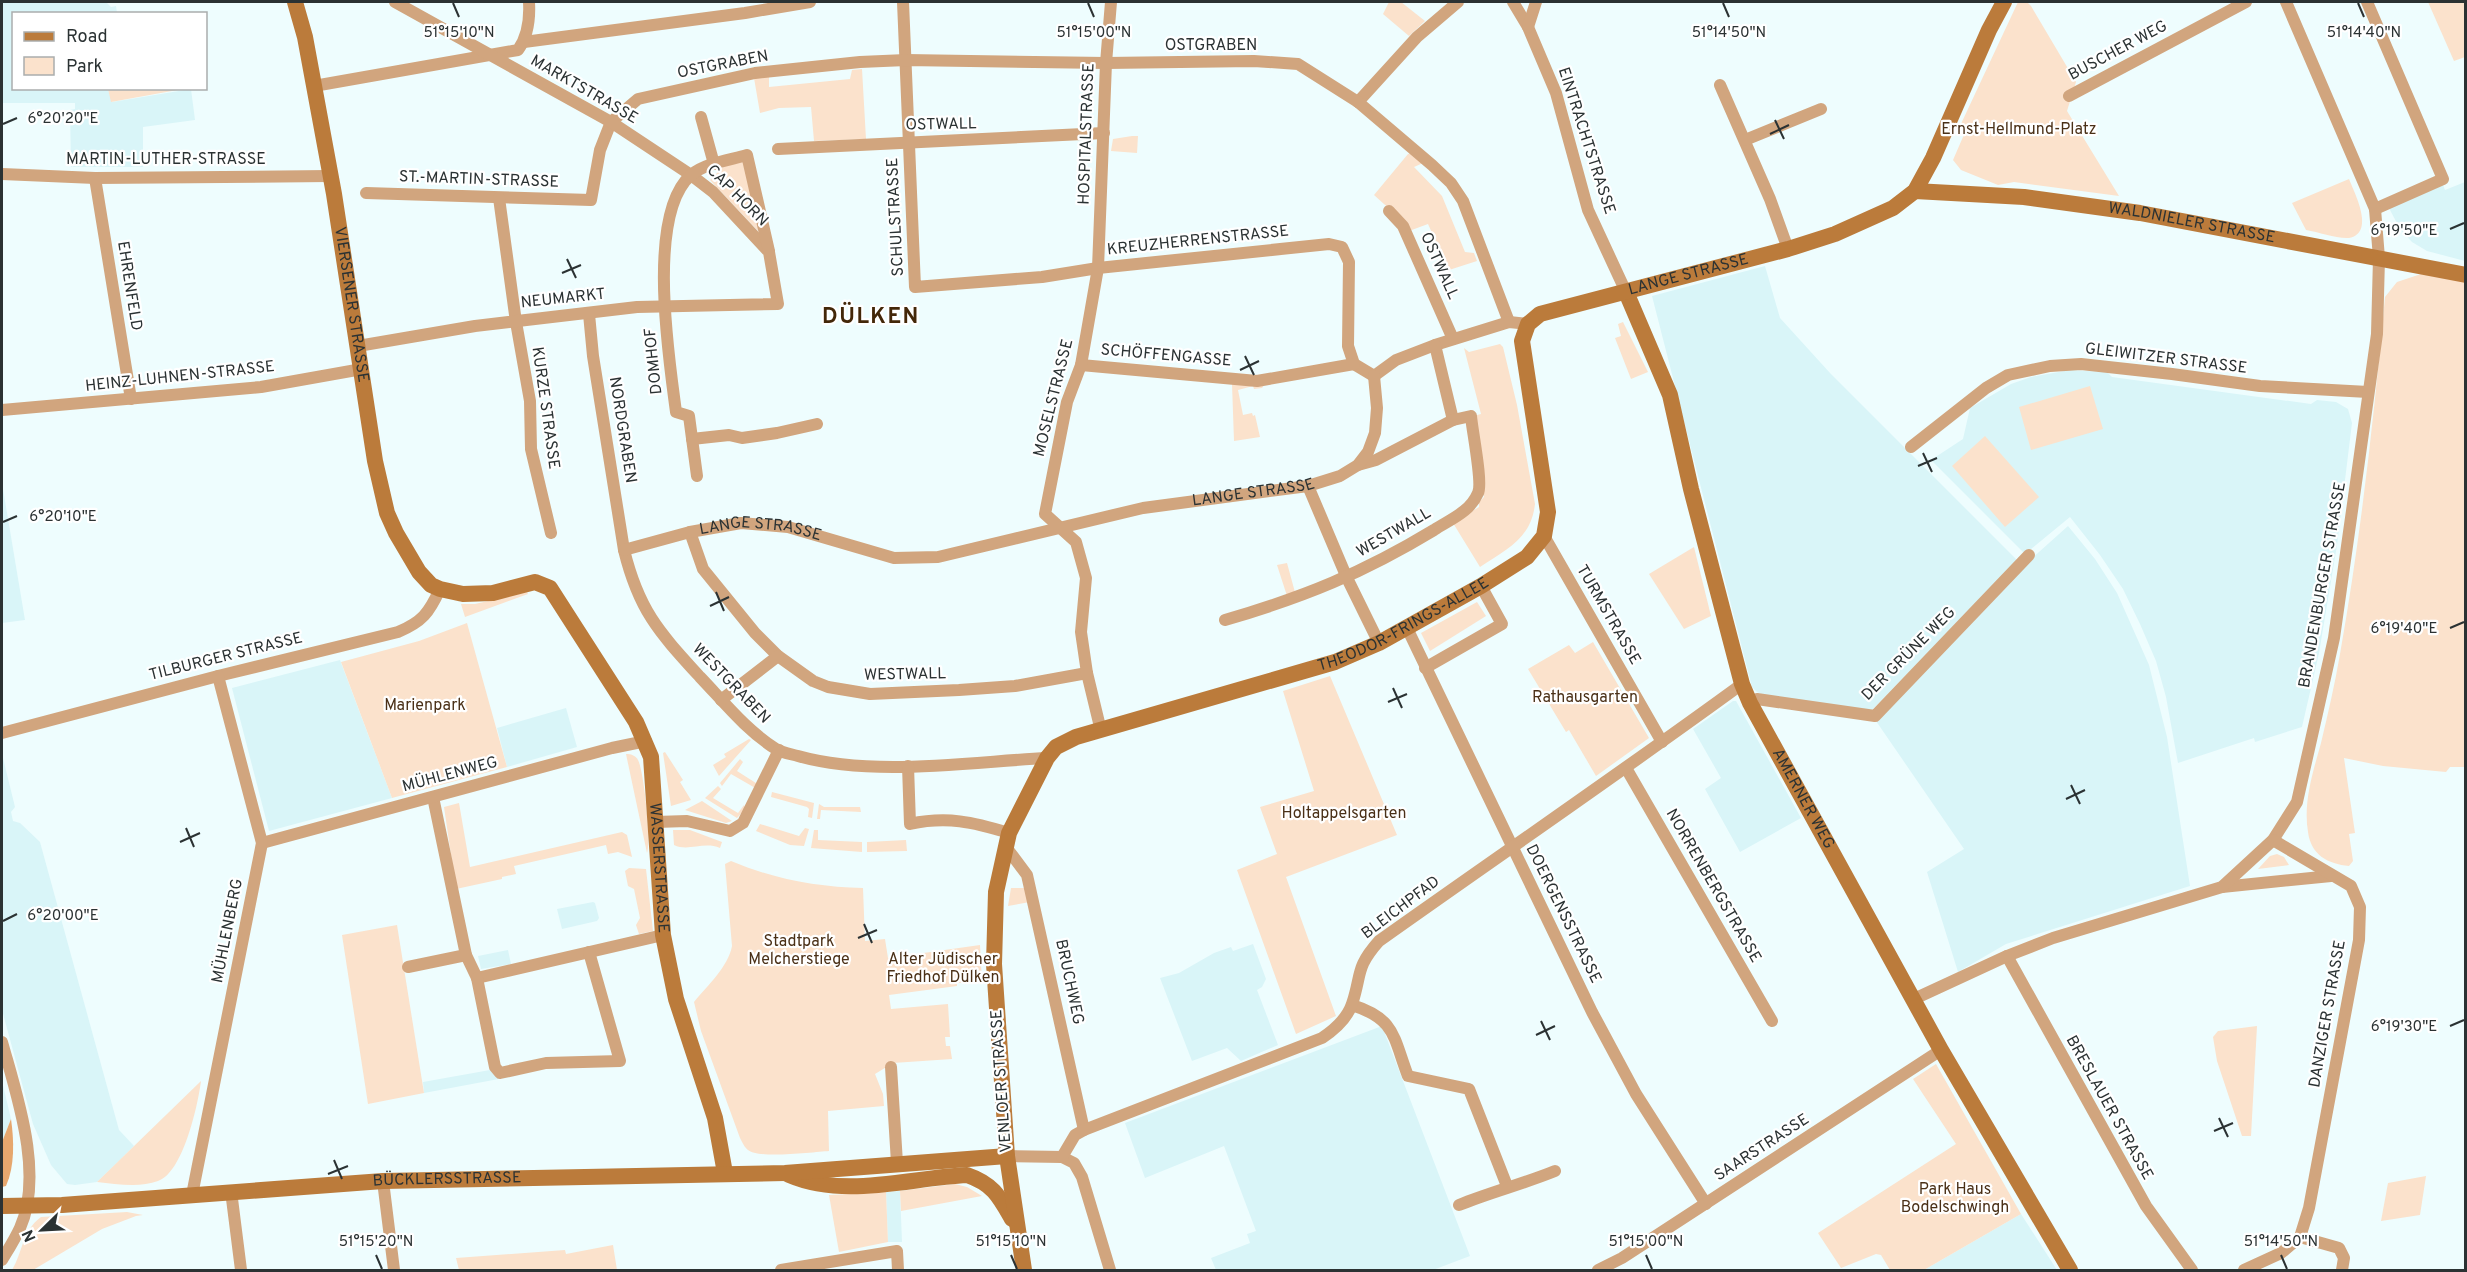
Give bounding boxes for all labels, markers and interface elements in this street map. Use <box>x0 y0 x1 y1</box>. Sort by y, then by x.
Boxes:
legend <box>12 12 207 90</box>
street label: BUSCHER WEG <box>2065 17 2171 85</box>
text: 51°15'10"N <box>423 24 495 43</box>
text: 51°15'00"N <box>1057 24 1131 43</box>
text: 51°14'50"N <box>1692 24 1766 43</box>
text: 51°14'40"N <box>2327 24 2401 43</box>
text: Road <box>66 26 108 49</box>
street label: OSTGRABEN <box>1165 36 1257 56</box>
street label: OSTGRABEN <box>676 46 770 84</box>
street label: MARKTSTRASSE <box>527 51 641 129</box>
text: Park <box>66 56 103 79</box>
street label: HOSPITALSTRASSE <box>1075 63 1099 205</box>
street label: EINTRACHTSTRASSE <box>1553 65 1619 217</box>
text: 6°20'20"E <box>28 110 98 129</box>
street label: OSTWALL <box>905 114 977 136</box>
park label: Ernst-Hellmund-Platz <box>1941 120 2097 140</box>
street label: MARTIN-LUTHER-STRASSE <box>66 150 266 170</box>
street label: SCHULSTRASSE <box>883 157 909 277</box>
street label: CAP HORN <box>702 161 772 231</box>
street label: ST.-MARTIN-STRASSE <box>399 167 559 193</box>
street label: WALDNIELER STRASSE <box>2107 199 2277 248</box>
street label: KREUZHERRENSTRASSE <box>1106 221 1290 261</box>
text: 6°19'50"E <box>2371 222 2437 241</box>
street label: VIERSENER STRASSE <box>329 225 373 384</box>
street label: OSTWALL <box>1415 229 1463 303</box>
street label: EHRENFELD <box>112 240 146 332</box>
street label: LANGE STRASSE <box>1626 250 1751 300</box>
street label: NEUMARKT <box>520 285 606 313</box>
district label: DÜLKEN <box>822 301 920 331</box>
street label: DOMHOF <box>641 327 667 395</box>
street label: MOSELSTRASSE <box>1030 337 1078 459</box>
street label: SCHÖFFENGASSE <box>1100 338 1232 372</box>
street label: GLEIWITZER STRASSE <box>2084 339 2248 379</box>
street label: KURZE STRASSE <box>527 345 563 471</box>
street label: HEINZ-LUHNEN-STRASSE <box>84 357 276 397</box>
street label: NORDGRABEN <box>604 375 640 485</box>
street label: LANGE STRASSE <box>1191 474 1317 511</box>
street label: BRANDENBURGER STRASSE <box>2295 480 2351 690</box>
street label: WESTWALL <box>1353 504 1435 562</box>
text: 6°20'10"E <box>29 508 97 527</box>
street label: LANGE STRASSE <box>698 513 824 546</box>
street label: TURMSTRASSE <box>1571 562 1645 668</box>
street label: THEODOR-FRINGS-ALLEE <box>1315 573 1493 676</box>
street label: DER GRÜNE WEG <box>1856 601 1960 705</box>
text: 6°19'40"E <box>2371 620 2437 639</box>
street label: TILBURGER STRASSE <box>147 628 305 686</box>
street label: WESTGRABEN <box>688 640 774 728</box>
street label: WESTWALL <box>864 664 946 686</box>
park label: Rathausgarten <box>1532 688 1638 708</box>
park label: Marienpark <box>384 696 466 716</box>
street label: AMERNER WEG <box>1767 745 1839 853</box>
street label: MÜHLENWEG <box>400 751 500 797</box>
street label: WASSERSTRASSE <box>644 802 673 934</box>
park label: Holtappelsgarten <box>1281 804 1407 824</box>
street label: NORRENBERGSTRASSE <box>1661 806 1765 966</box>
street label: DOERGENSSTRASSE <box>1521 841 1605 987</box>
street label: BLEICHPFAD <box>1358 872 1444 944</box>
street label: MÜHLENBERG <box>206 877 248 985</box>
text: 6°20'00"E <box>27 907 99 926</box>
park label: Stadtpark Melcherstiege <box>748 932 850 970</box>
street label: BRUCHWEG <box>1050 938 1088 1026</box>
street label: DANZIGER STRASSE <box>2305 939 2351 1089</box>
park label: Alter Jüdischer Friedhof Dülken <box>887 950 999 988</box>
street label: VENLOER STRASSE <box>987 1009 1017 1153</box>
text: 6°19'30"E <box>2371 1018 2437 1037</box>
street label: BRESLAUER STRASSE <box>2061 1032 2157 1184</box>
street label: SAARSTRASSE <box>1711 1110 1813 1186</box>
street label: BÜCKLERSSTRASSE <box>372 1168 522 1192</box>
park label: Park Haus Bodelschwingh <box>1901 1180 2009 1218</box>
north arrow <box>12 1200 72 1260</box>
text: N <box>19 1226 42 1245</box>
text: 51°15'20"N <box>339 1233 413 1252</box>
text: 51°15'10"N <box>975 1233 1047 1252</box>
text: 51°15'00"N <box>1609 1233 1683 1252</box>
text: 51°14'50"N <box>2244 1233 2318 1252</box>

